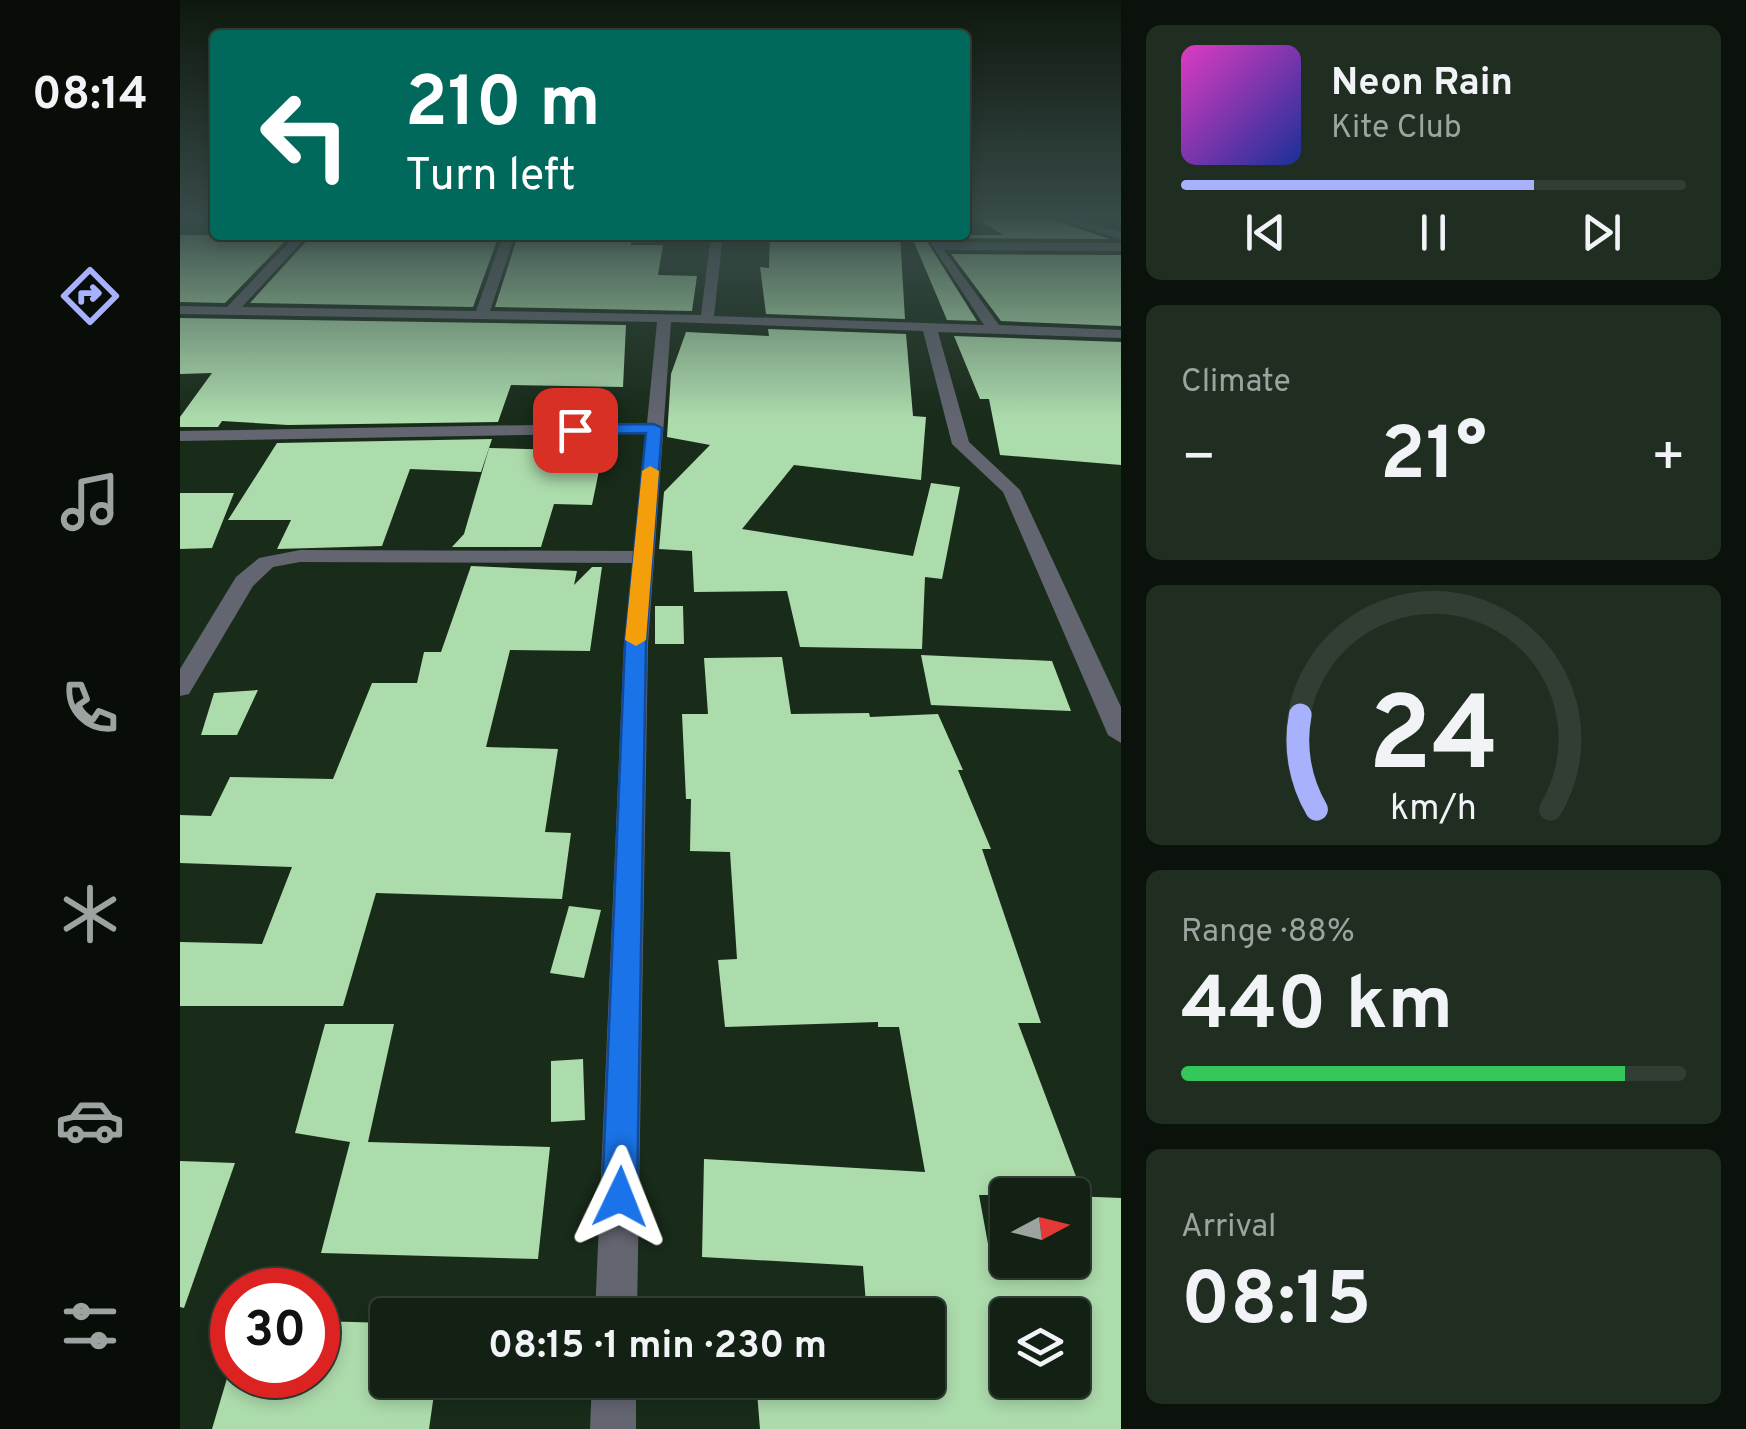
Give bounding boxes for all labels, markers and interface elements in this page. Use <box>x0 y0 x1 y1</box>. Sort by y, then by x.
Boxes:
text: Neon Rain <box>1331 60 1513 109</box>
text: 210 m <box>405 62 601 151</box>
text: 08:14 <box>32 68 148 125</box>
icon: left <box>240 70 370 200</box>
text: Kite Club <box>1331 109 1462 149</box>
text: Turn left <box>405 149 576 206</box>
icon: previous <box>1238 205 1293 260</box>
icon: pause <box>1406 205 1461 260</box>
icon: next <box>1574 205 1629 260</box>
icon: directions <box>55 261 125 331</box>
text: Climate <box>1181 363 1291 403</box>
pin <box>533 388 618 473</box>
icon: arrive <box>548 403 603 458</box>
text: 21° <box>1380 411 1487 506</box>
text: − <box>1181 425 1216 495</box>
text: + <box>1651 425 1686 495</box>
icon: music <box>55 467 125 537</box>
icon: phone <box>55 673 125 743</box>
text: 24 <box>1368 675 1499 807</box>
text: km/h <box>1390 787 1477 833</box>
icon: climate <box>55 879 125 949</box>
text: Range · 88% <box>1181 913 1355 953</box>
text: 440 km <box>1181 961 1453 1056</box>
icon: car <box>55 1085 125 1155</box>
position arrow <box>568 1145 672 1249</box>
north arrow <box>990 1178 1090 1278</box>
map controls <box>990 1178 1090 1398</box>
text: Arrival <box>1181 1208 1276 1248</box>
text: 08:15 <box>1181 1256 1372 1351</box>
speed limit sign: 30 <box>210 1268 340 1398</box>
icon: filters <box>55 1291 125 1361</box>
button: layers <box>990 1298 1090 1398</box>
text: 08:15 · 1 min · 230 m <box>488 1323 827 1372</box>

